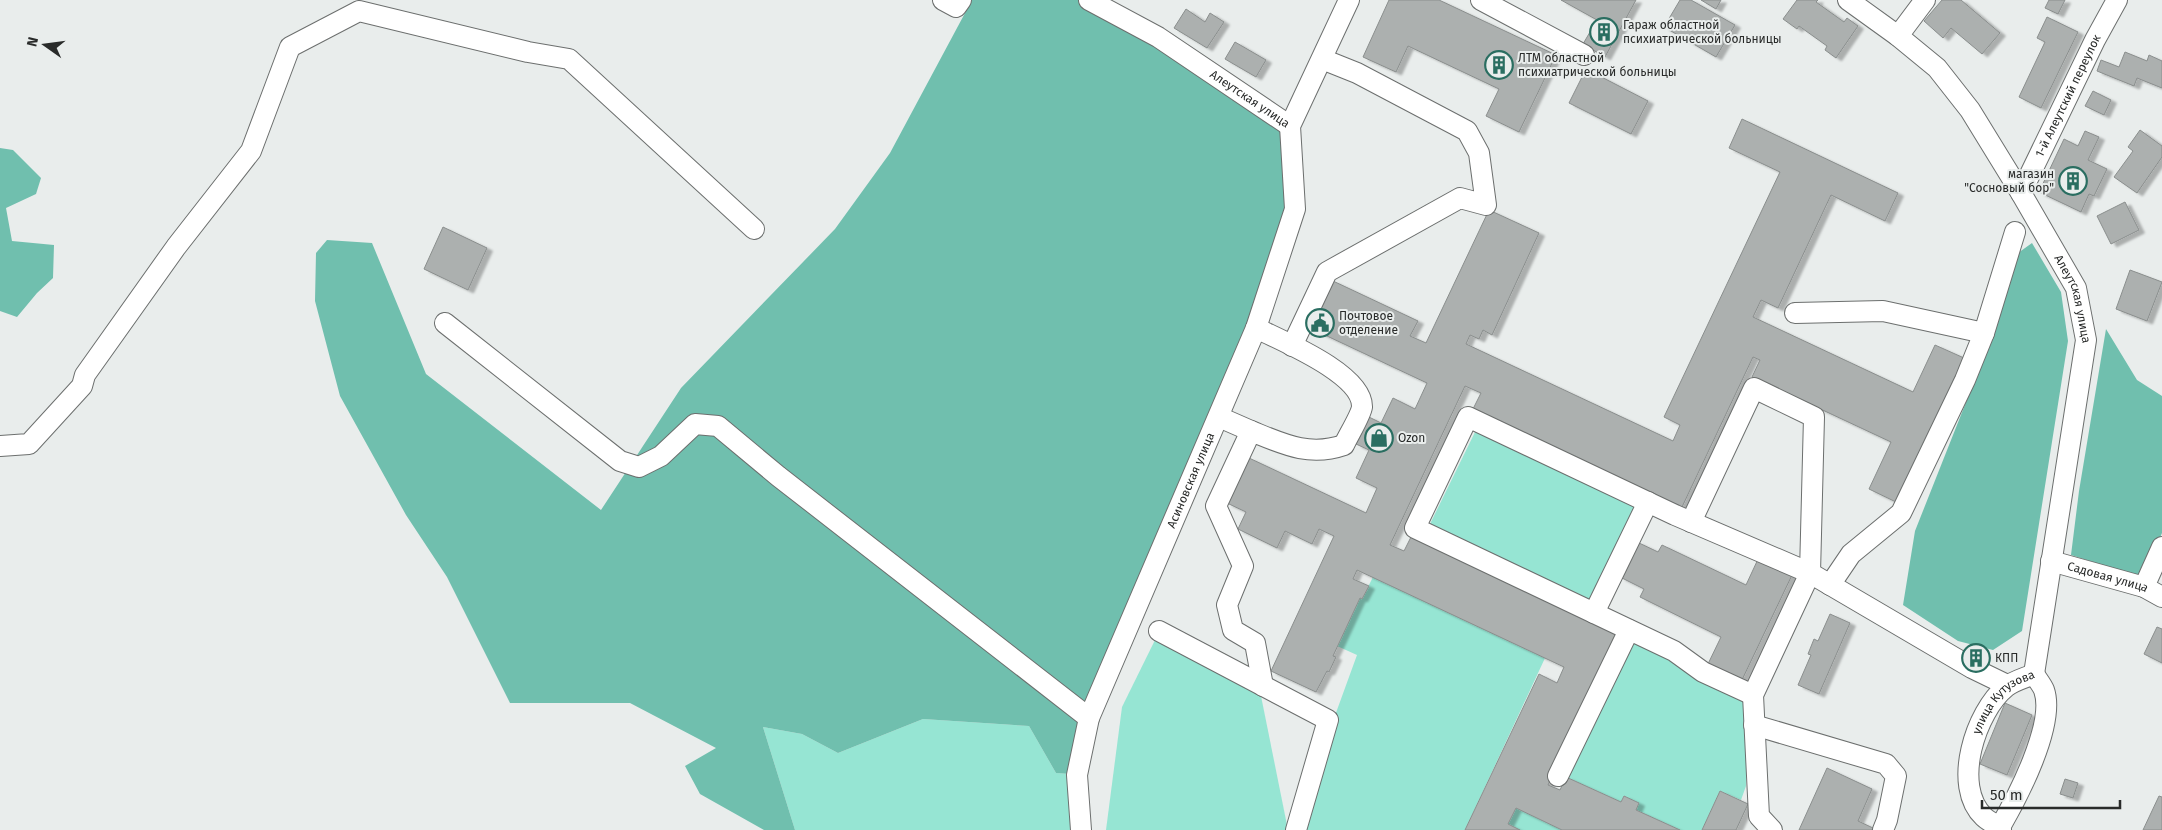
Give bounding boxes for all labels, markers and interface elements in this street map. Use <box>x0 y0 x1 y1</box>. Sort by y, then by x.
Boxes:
building icon: Гараж областной психиатрической больницы <box>1589 17 1619 47</box>
place label: Гараж областной психиатрической больницы <box>1623 18 1782 46</box>
north arrow <box>20 20 70 70</box>
street label: 1-й Алеутский переулок <box>2032 31 2104 159</box>
text: N <box>23 35 42 49</box>
building icon: ЛТМ областной психиатрической больницы <box>1484 50 1514 80</box>
place label: ЛТМ областной психиатрической больницы <box>1518 51 1677 79</box>
street label: Алеутская улица <box>1207 67 1292 131</box>
building icon: магазин "Сосновый бор" <box>2058 166 2088 196</box>
place label: магазин "Сосновый бор" <box>1964 167 2054 195</box>
street label: Алеутская улица <box>2051 252 2093 344</box>
public building icon: Почтовое отделение <box>1305 308 1335 338</box>
place label: Почтовое отделение <box>1339 309 1398 337</box>
shop icon: Ozon <box>1364 423 1394 453</box>
street label: Асиновская улица <box>1164 430 1217 530</box>
place label: Ozon <box>1398 431 1425 445</box>
street label: Садовая улица <box>2066 559 2151 595</box>
building icon: КПП <box>1961 643 1991 673</box>
place label: КПП <box>1995 651 2018 665</box>
street label: улица Кутузова <box>1969 667 2037 736</box>
scale bar <box>1982 778 2120 810</box>
text: 50 m <box>1990 786 2023 804</box>

